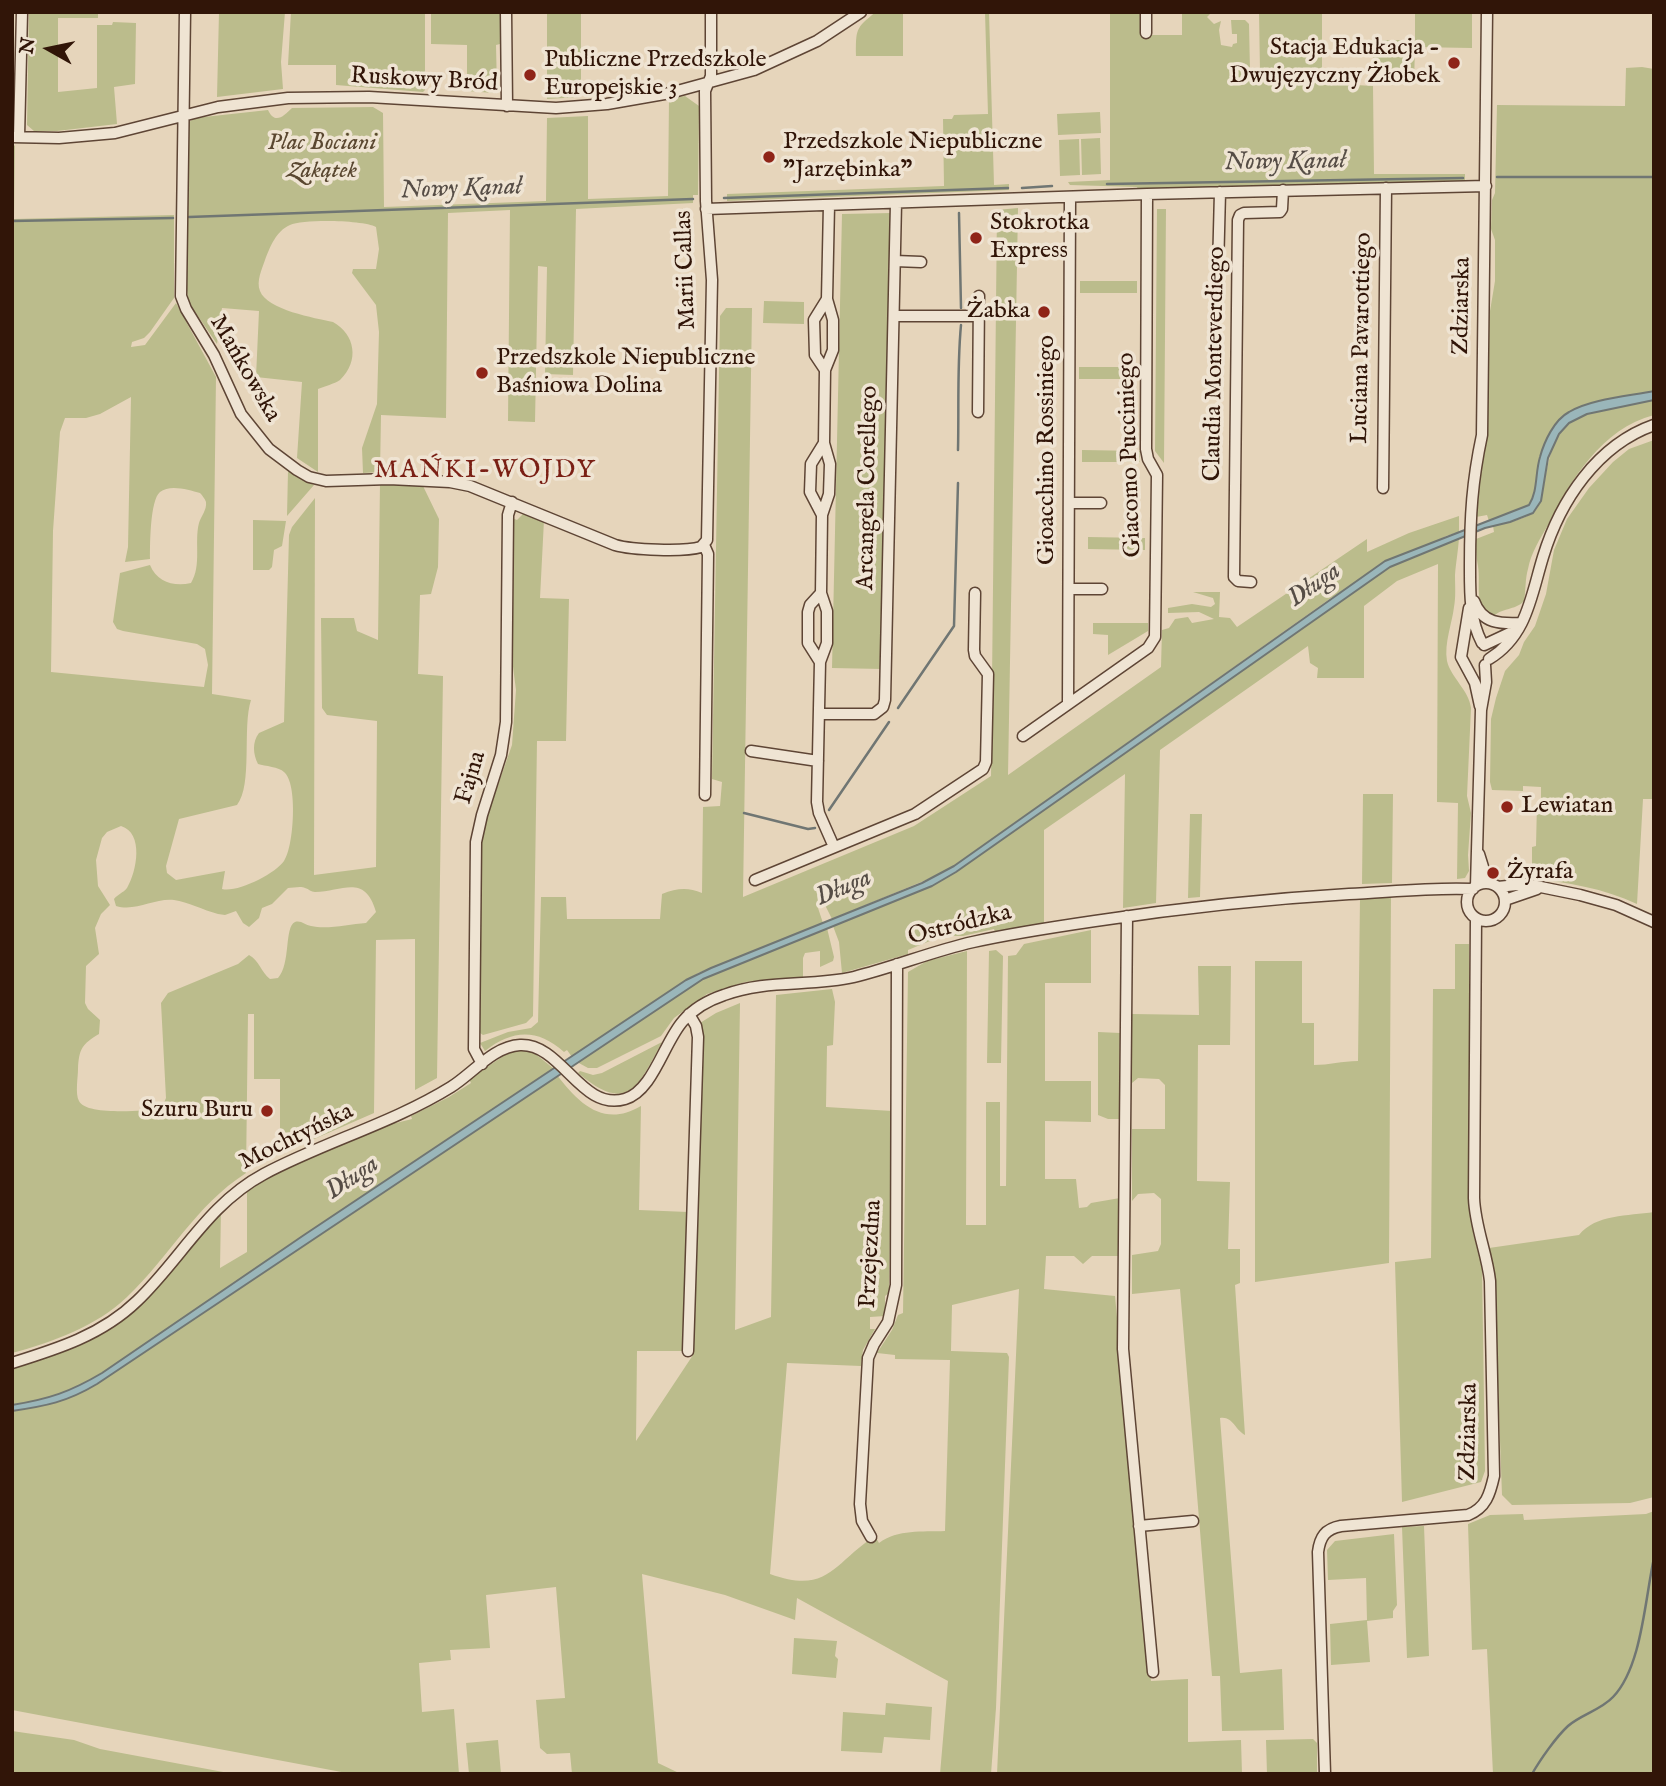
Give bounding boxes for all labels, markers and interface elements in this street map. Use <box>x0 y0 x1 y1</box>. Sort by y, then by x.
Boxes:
north arrow <box>14 14 84 84</box>
place label: Stacja Edukacja - Dwujęzyczny Żłobek <box>1229 35 1440 91</box>
text: N <box>15 36 41 56</box>
place label: Publiczne Przedszkole Europejskie 3 <box>544 47 766 103</box>
marker: Stacja Edukacja - Dwujęzyczny Żłobek <box>1446 55 1462 71</box>
street label: Ruskowy Bród <box>350 63 498 99</box>
marker: Publiczne Przedszkole Europejskie 3 <box>522 67 538 83</box>
place label: Przedszkole Niepubliczne "Jarzębinka" <box>783 129 1042 185</box>
park label: Plac Bociani Zakątek <box>268 130 376 186</box>
water label: Nowy Kanał <box>1224 146 1346 180</box>
marker: Przedszkole Niepubliczne "Jarzębinka" <box>761 149 777 165</box>
water label: Nowy Kanał <box>400 172 522 208</box>
street label: Marii Callas <box>671 210 703 330</box>
place label: Stokrotka Express <box>990 210 1089 266</box>
marker: Stokrotka Express <box>968 230 984 246</box>
street label: Luciana Pavarottiego <box>1347 232 1379 444</box>
street label: Claudia Monteverdiego <box>1200 246 1232 482</box>
street label: Zdziarska <box>1448 257 1478 355</box>
place label: Żabka <box>967 298 1030 326</box>
marker: Żabka <box>1036 304 1052 320</box>
street label: Mańkowska <box>202 311 286 427</box>
street label: Gioacchino Rossiniego <box>1034 335 1062 565</box>
place label: Przedszkole Niepubliczne Baśniowa Dolina <box>496 345 755 401</box>
street label: Giacomo Pucciniego <box>1113 352 1149 558</box>
marker: Przedszkole Niepubliczne Baśniowa Dolina <box>474 365 490 381</box>
street label: Arcangela Corellego <box>853 386 885 590</box>
district label: MAŃKI-WOJDY <box>375 456 595 488</box>
water label: Długa <box>1282 557 1348 615</box>
street label: Fajna <box>450 748 494 808</box>
place label: Lewiatan <box>1521 793 1613 821</box>
marker: Lewiatan <box>1499 799 1515 815</box>
place label: Żyrafa <box>1507 859 1573 887</box>
water label: Długa <box>811 863 877 915</box>
marker: Żyrafa <box>1485 865 1501 881</box>
street label: Ostródzka <box>905 899 1015 953</box>
place label: Szuru Buru <box>141 1097 253 1125</box>
street label: Mochtyńska <box>236 1098 358 1178</box>
marker: Szuru Buru <box>259 1103 275 1119</box>
water label: Długa <box>320 1150 386 1208</box>
street label: Przejezdna <box>855 1199 889 1309</box>
street label: Zdziarska <box>1455 1383 1485 1481</box>

